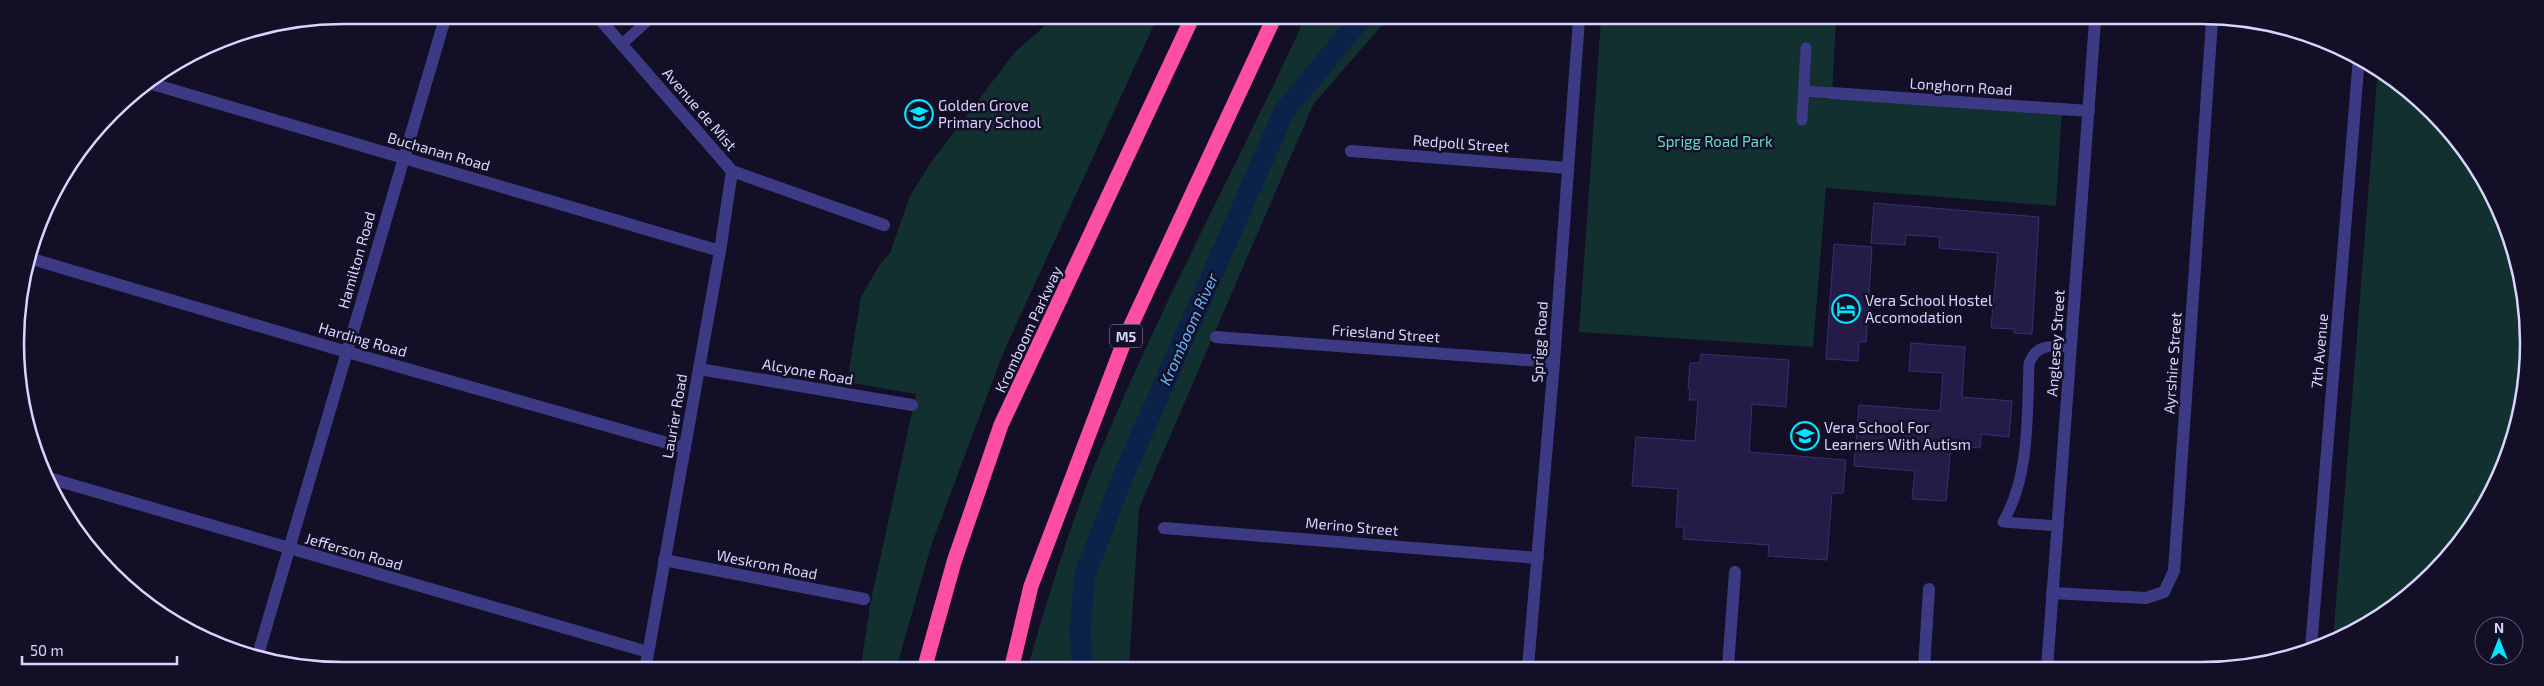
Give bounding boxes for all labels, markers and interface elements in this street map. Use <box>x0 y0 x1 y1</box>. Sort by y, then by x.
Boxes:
street label: Avenue de Mist <box>659 64 741 154</box>
street label: Longhorn Road <box>1909 73 2013 99</box>
place label: Golden Grove Primary School <box>938 96 1041 131</box>
school or university icon: Golden Grove Primary School <box>904 99 934 129</box>
street label: Buchanan Road <box>386 128 492 174</box>
street label: Redpoll Street <box>1412 131 1510 155</box>
park label: Sprigg Road Park <box>1657 132 1773 150</box>
street label: Hamilton Road <box>334 209 378 311</box>
street label: Kromboom Parkway <box>991 263 1065 395</box>
water label: Kromboom River <box>1155 269 1221 388</box>
street label: Anglesey Street <box>2042 289 2068 397</box>
place label: Vera School Hostel Accomodation <box>1865 291 1993 326</box>
hotel icon: Vera School Hostel Accomodation <box>1831 294 1861 324</box>
street label: Sprigg Road <box>1527 301 1551 383</box>
street label: Ayrshire Street <box>2159 311 2185 414</box>
street label: 7th Avenue <box>2307 313 2331 389</box>
street label: Harding Road <box>317 318 409 360</box>
street label: Friesland Street <box>1331 320 1441 346</box>
road number: M5 <box>1110 324 1142 348</box>
street label: Alcyone Road <box>761 354 855 388</box>
street label: Laurier Road <box>658 372 690 460</box>
place label: Vera School For Learners With Autism <box>1824 418 1971 453</box>
school or university icon: Vera School For Learners With Autism <box>1790 421 1820 451</box>
street label: Merino Street <box>1305 513 1399 539</box>
street label: Jefferson Road <box>303 528 405 574</box>
street label: Weskrom Road <box>715 545 819 583</box>
north arrow <box>2474 616 2524 666</box>
text: N <box>2494 619 2504 636</box>
scale bar <box>22 634 178 666</box>
text: 50 m <box>30 641 64 659</box>

